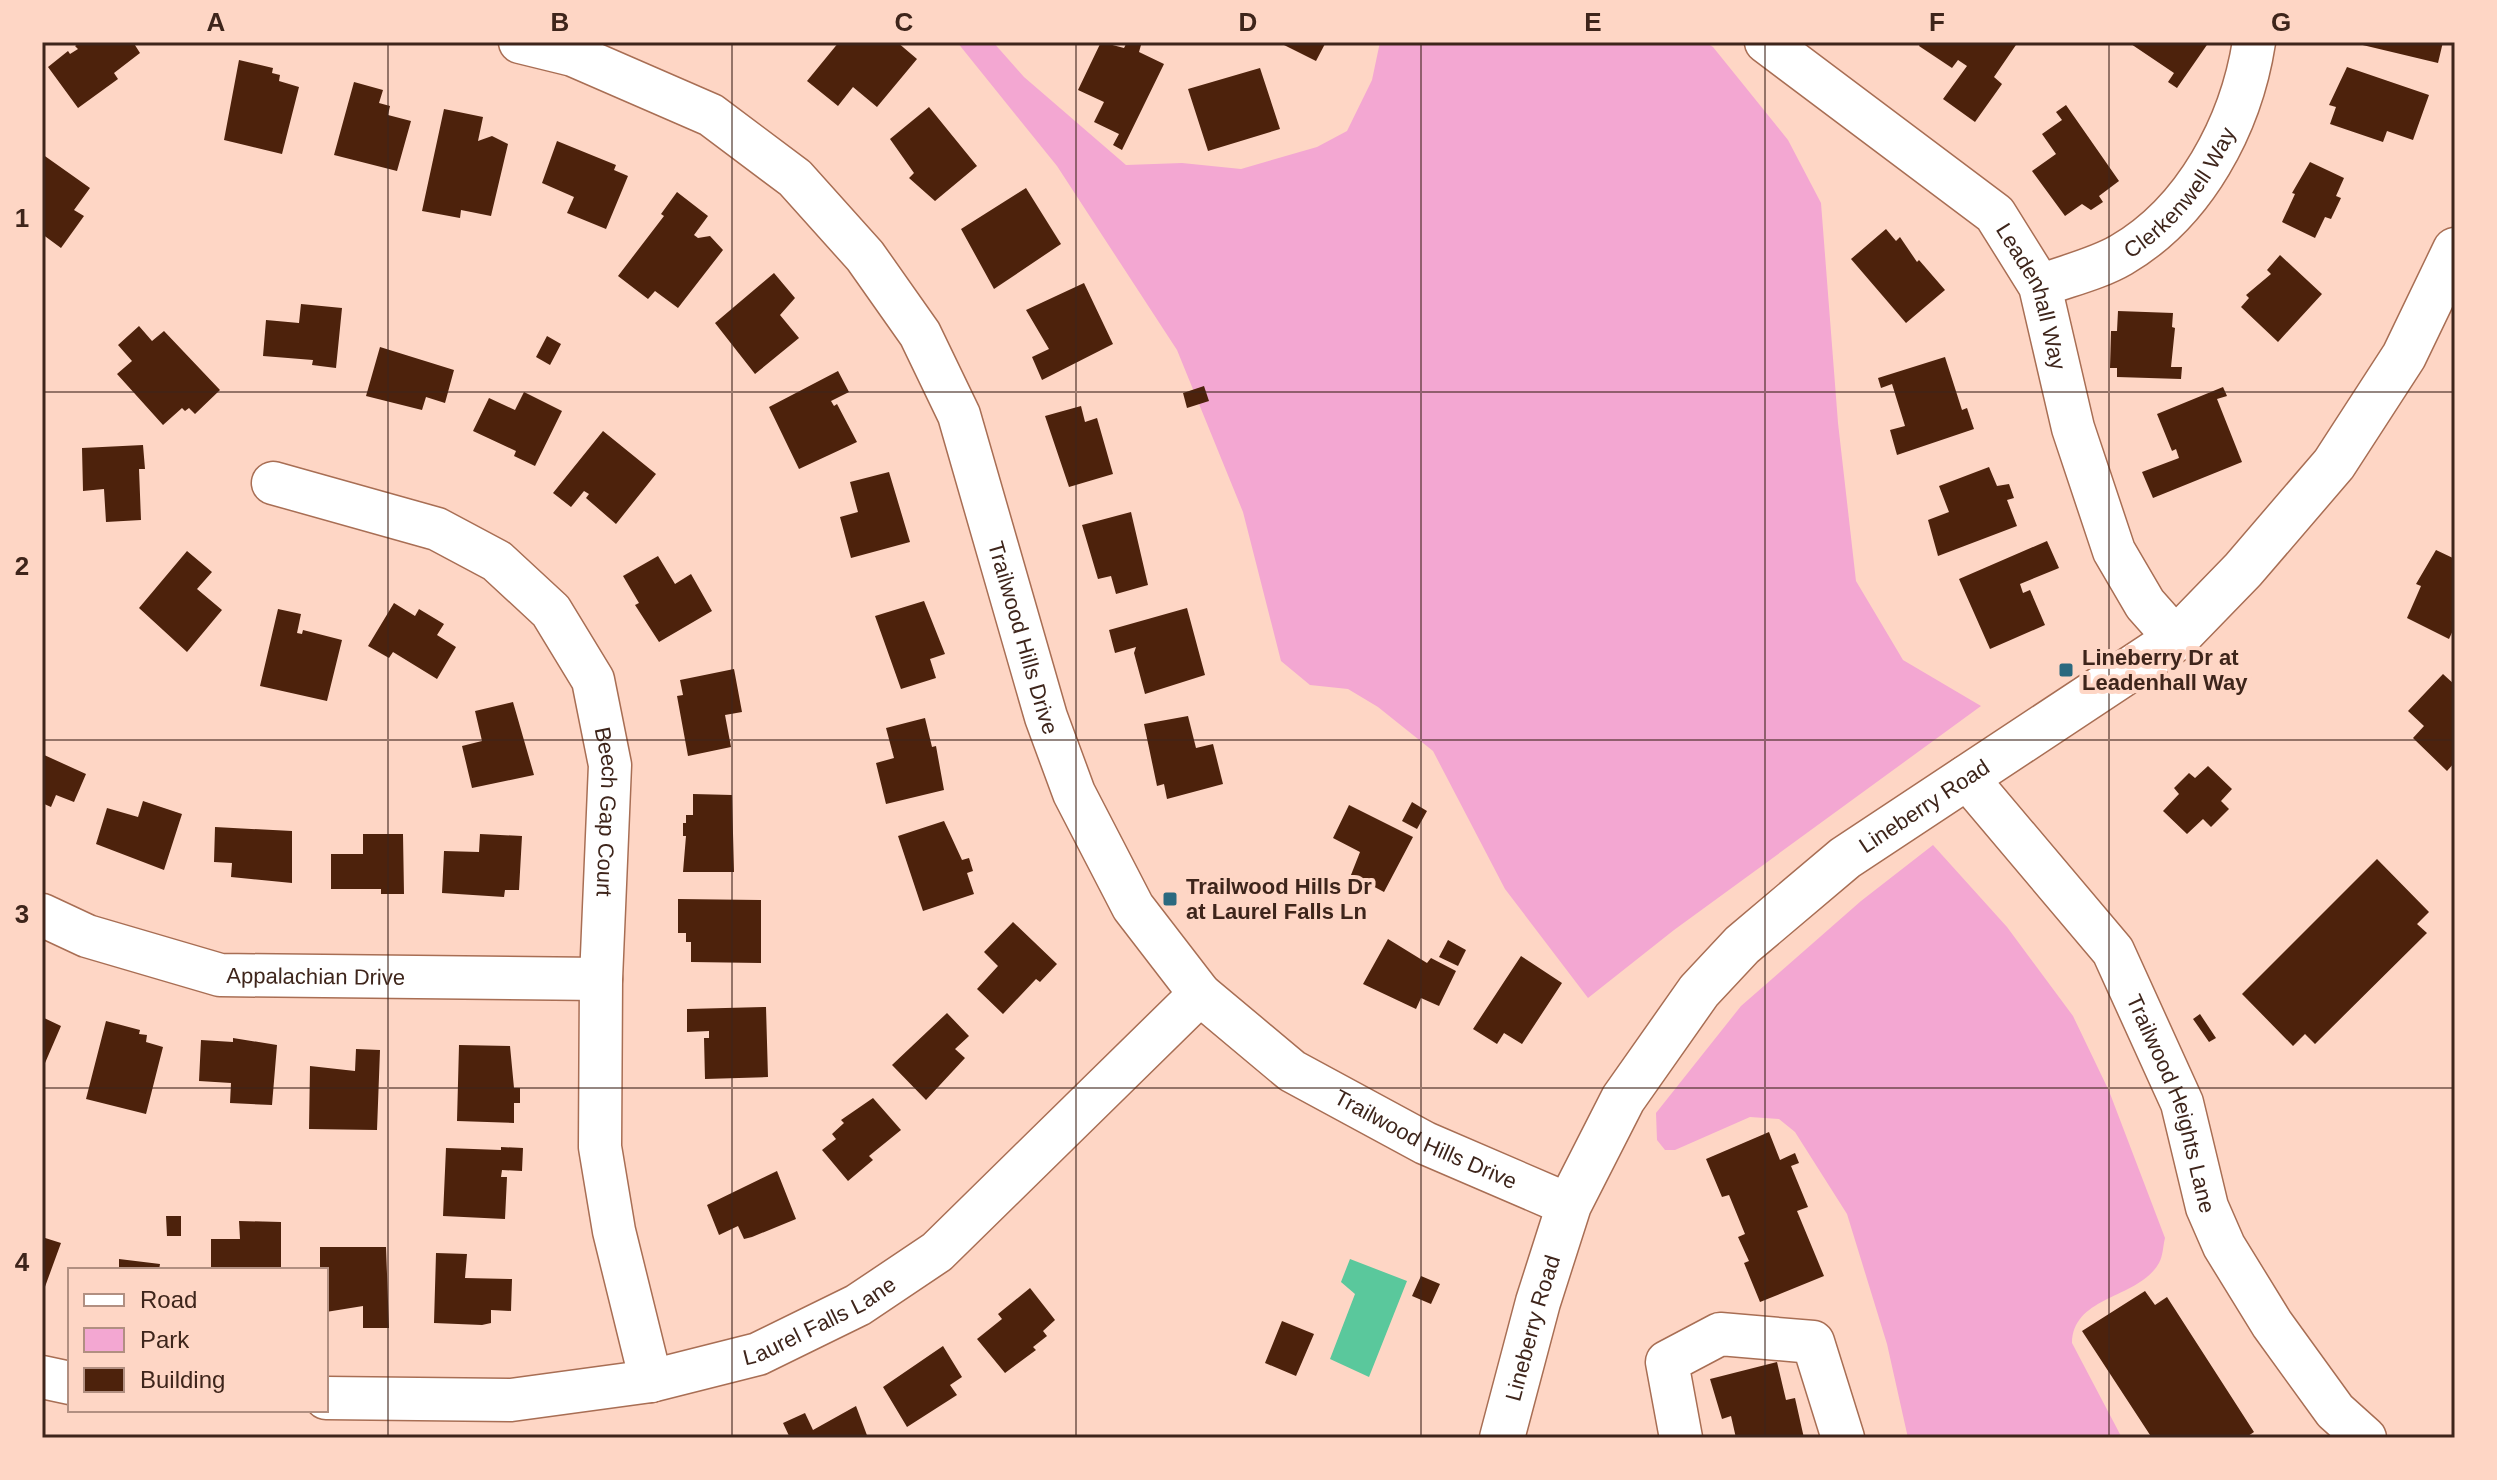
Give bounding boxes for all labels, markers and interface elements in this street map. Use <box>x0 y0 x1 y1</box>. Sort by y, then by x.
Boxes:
text: A <box>207 7 226 37</box>
text: B <box>551 7 569 37</box>
text: C <box>895 7 914 37</box>
text: D <box>1239 7 1257 37</box>
text: E <box>1584 7 1602 37</box>
text: F <box>1929 7 1945 37</box>
text: G <box>2271 7 2291 37</box>
street label: Clerkenwell Way <box>2119 123 2240 263</box>
text: 1 <box>15 203 29 233</box>
street label: Leadenhall Way <box>1991 218 2071 372</box>
street label: Trailwood Hills Drive <box>984 538 1064 738</box>
text: 2 <box>15 551 29 581</box>
place label: Lineberry Dr at Leadenhall Way <box>2082 645 2248 695</box>
marker: Lineberry Dr at Leadenhall Way <box>2057 661 2075 679</box>
street label: Beech Gap Court <box>590 725 622 897</box>
street label: Lineberry Road <box>1854 754 1994 858</box>
place label: Trailwood Hills Dr at Laurel Falls Ln <box>1186 874 1372 924</box>
marker: Trailwood Hills Dr at Laurel Falls Ln <box>1161 890 1179 908</box>
text: 3 <box>15 899 29 929</box>
street label: Appalachian Drive <box>226 963 405 989</box>
street label: Trailwood Heights Lane <box>2122 990 2220 1215</box>
street label: Trailwood Hills Drive <box>1330 1084 1521 1194</box>
text: 4 <box>15 1247 30 1277</box>
street label: Lineberry Road <box>1500 1252 1565 1404</box>
legend <box>68 1268 328 1412</box>
street label: Laurel Falls Lane <box>740 1271 900 1370</box>
text: Road <box>140 1286 197 1313</box>
text: Park <box>140 1326 190 1353</box>
text: Building <box>140 1366 225 1393</box>

